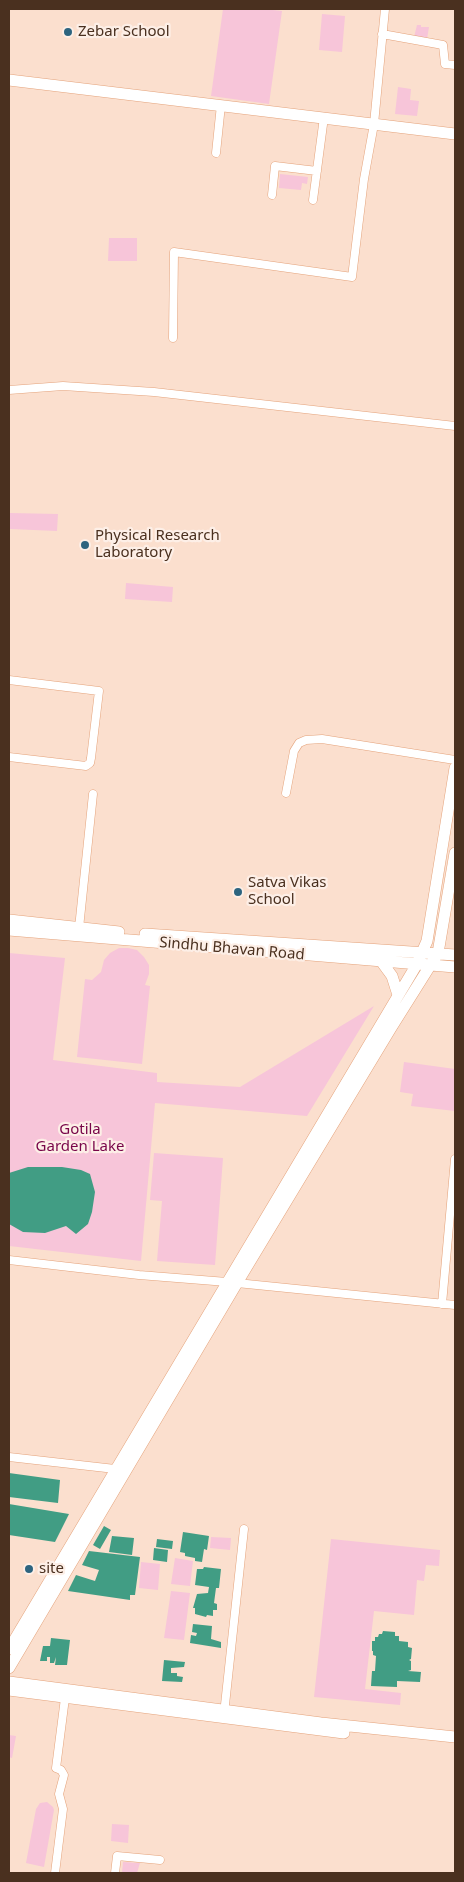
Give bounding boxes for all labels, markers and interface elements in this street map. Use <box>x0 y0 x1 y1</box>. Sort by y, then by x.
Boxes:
place label: Zebar School <box>78 23 169 41</box>
marker: Zebar School <box>62 26 74 38</box>
place label: Physical Research Laboratory <box>95 527 220 562</box>
marker: Physical Research Laboratory <box>79 539 91 551</box>
place label: Satva Vikas School <box>248 874 326 909</box>
marker: Satva Vikas School <box>232 886 244 898</box>
street label: Sindhu Bhavan Road <box>159 934 305 964</box>
park label: Gotila Garden Lake <box>36 1121 124 1156</box>
place label: site <box>39 1560 64 1578</box>
marker: site <box>23 1563 35 1575</box>

